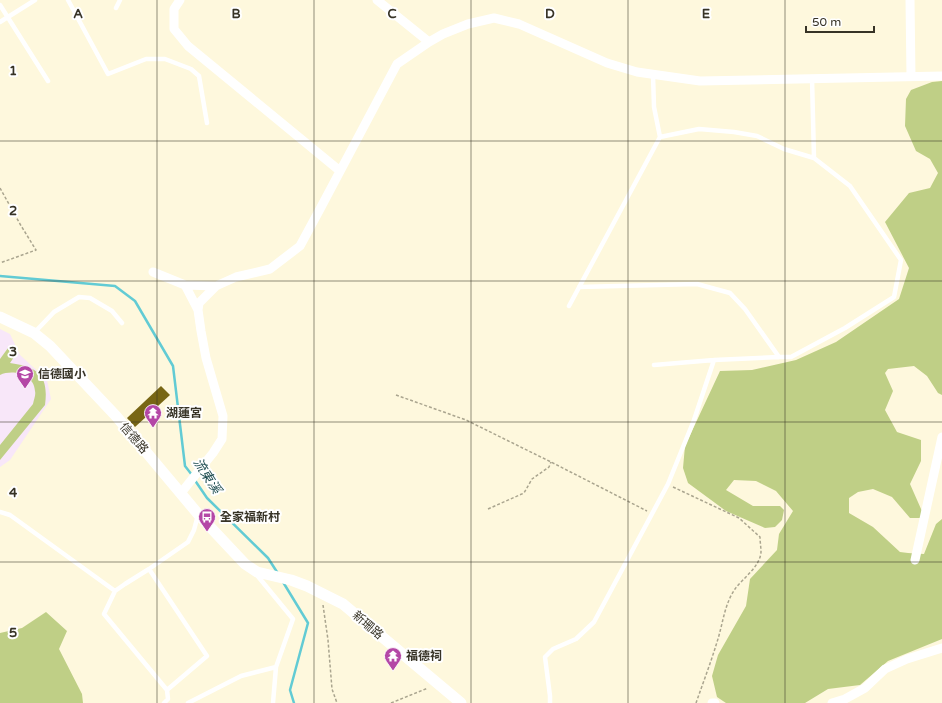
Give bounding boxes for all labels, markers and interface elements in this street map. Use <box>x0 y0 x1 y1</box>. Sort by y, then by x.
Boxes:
text: A <box>73 6 83 22</box>
text: B <box>231 6 241 22</box>
text: C <box>387 6 397 22</box>
text: D <box>545 6 555 22</box>
text: E <box>702 6 710 22</box>
scale bar <box>806 8 874 34</box>
text: 50 m <box>812 15 841 29</box>
text: 1 <box>9 63 17 79</box>
text: 2 <box>9 203 17 219</box>
text: 3 <box>9 344 17 360</box>
school or university icon: 信德國小 <box>15 364 35 389</box>
place label: 信德國小 <box>38 367 86 381</box>
temple icon: 湖蓮宮 <box>143 403 163 428</box>
place label: 湖蓮宮 <box>166 406 202 420</box>
street label: 信德路 <box>117 420 151 456</box>
water label: 流東溪 <box>190 455 225 498</box>
text: 4 <box>9 485 18 501</box>
bus stop icon: 全家福新村 <box>197 507 217 532</box>
place label: 全家福新村 <box>220 510 280 524</box>
street label: 新珊路 <box>350 608 386 642</box>
text: 5 <box>9 625 17 641</box>
temple icon: 福德祠 <box>383 646 403 671</box>
place label: 福德祠 <box>406 649 442 663</box>

